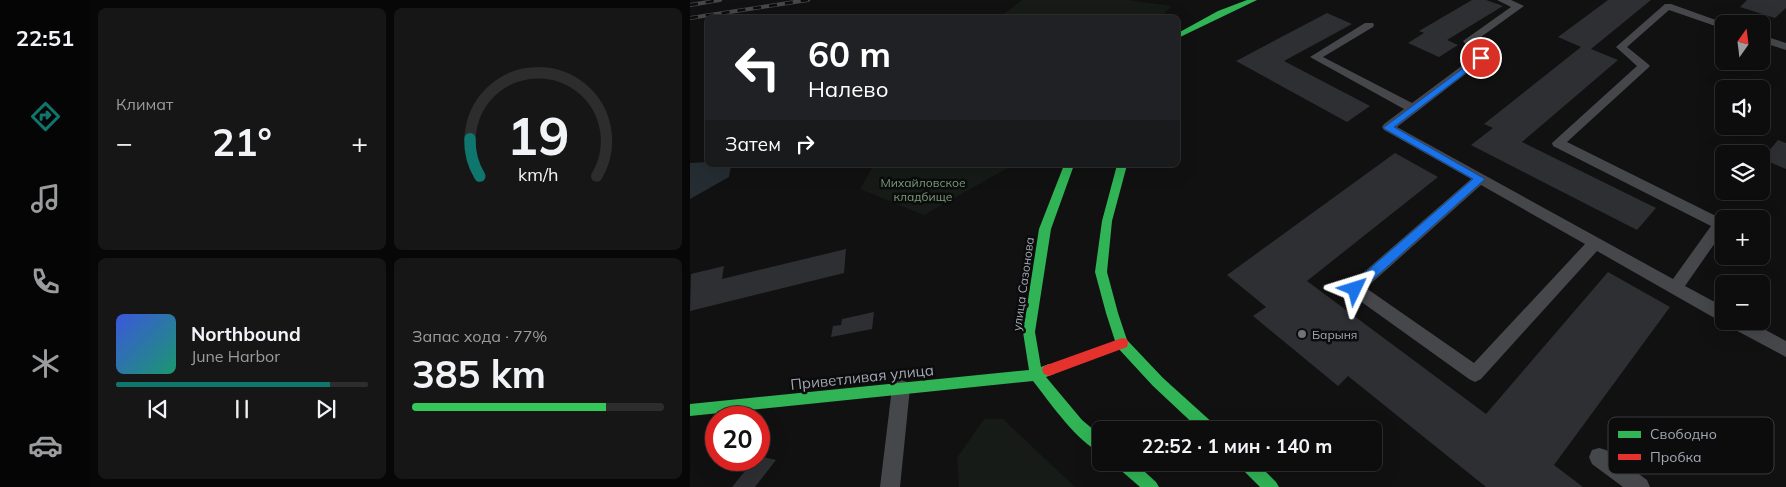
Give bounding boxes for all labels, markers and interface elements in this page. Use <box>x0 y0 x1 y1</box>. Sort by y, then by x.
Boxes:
north arrow <box>1715 15 1770 70</box>
map controls <box>1715 15 1770 330</box>
text: 22:51 <box>16 24 74 52</box>
text: 60 m <box>808 32 891 76</box>
icon: left <box>725 35 790 100</box>
pin <box>1460 37 1502 79</box>
icon: arrive <box>1467 44 1495 72</box>
text: Налево <box>808 75 888 103</box>
button: sound <box>1715 80 1770 135</box>
text: Климат <box>116 94 173 114</box>
icon: directions <box>28 99 63 134</box>
text: 19 <box>507 103 569 168</box>
text: 21° <box>212 118 272 166</box>
text: − <box>116 125 133 160</box>
text: + <box>351 125 368 160</box>
icon: right <box>791 130 819 158</box>
text: Затем <box>725 132 781 156</box>
button: layers <box>1715 145 1770 200</box>
text: km/h <box>518 163 558 185</box>
park label: Михайловское кладбище <box>880 175 966 204</box>
icon: music <box>28 181 63 216</box>
button: + <box>1715 210 1770 265</box>
street label: улица Сазонова <box>1009 236 1037 332</box>
position arrow <box>1328 262 1380 314</box>
icon: phone <box>28 264 63 299</box>
button: − <box>1715 275 1770 330</box>
text: Northbound <box>191 322 301 346</box>
text: Запас хода · 77% <box>412 326 547 346</box>
place label: Барыня <box>1312 327 1357 342</box>
marker: Барыня <box>1296 328 1308 340</box>
icon: climate <box>28 346 63 381</box>
text: June Harbor <box>191 346 280 366</box>
text: 385 km <box>412 350 546 398</box>
street label: Приветливая улица <box>789 360 935 394</box>
icon: previous <box>144 395 172 423</box>
icon: pause <box>228 395 256 423</box>
icon: next <box>312 395 340 423</box>
speed limit sign: 20 <box>705 406 770 471</box>
legend <box>1608 417 1774 474</box>
text: Свободно <box>1650 425 1717 443</box>
icon: car <box>28 428 63 463</box>
text: 22:52 · 1 мин · 140 m <box>1142 434 1332 458</box>
text: Пробка <box>1650 448 1702 466</box>

